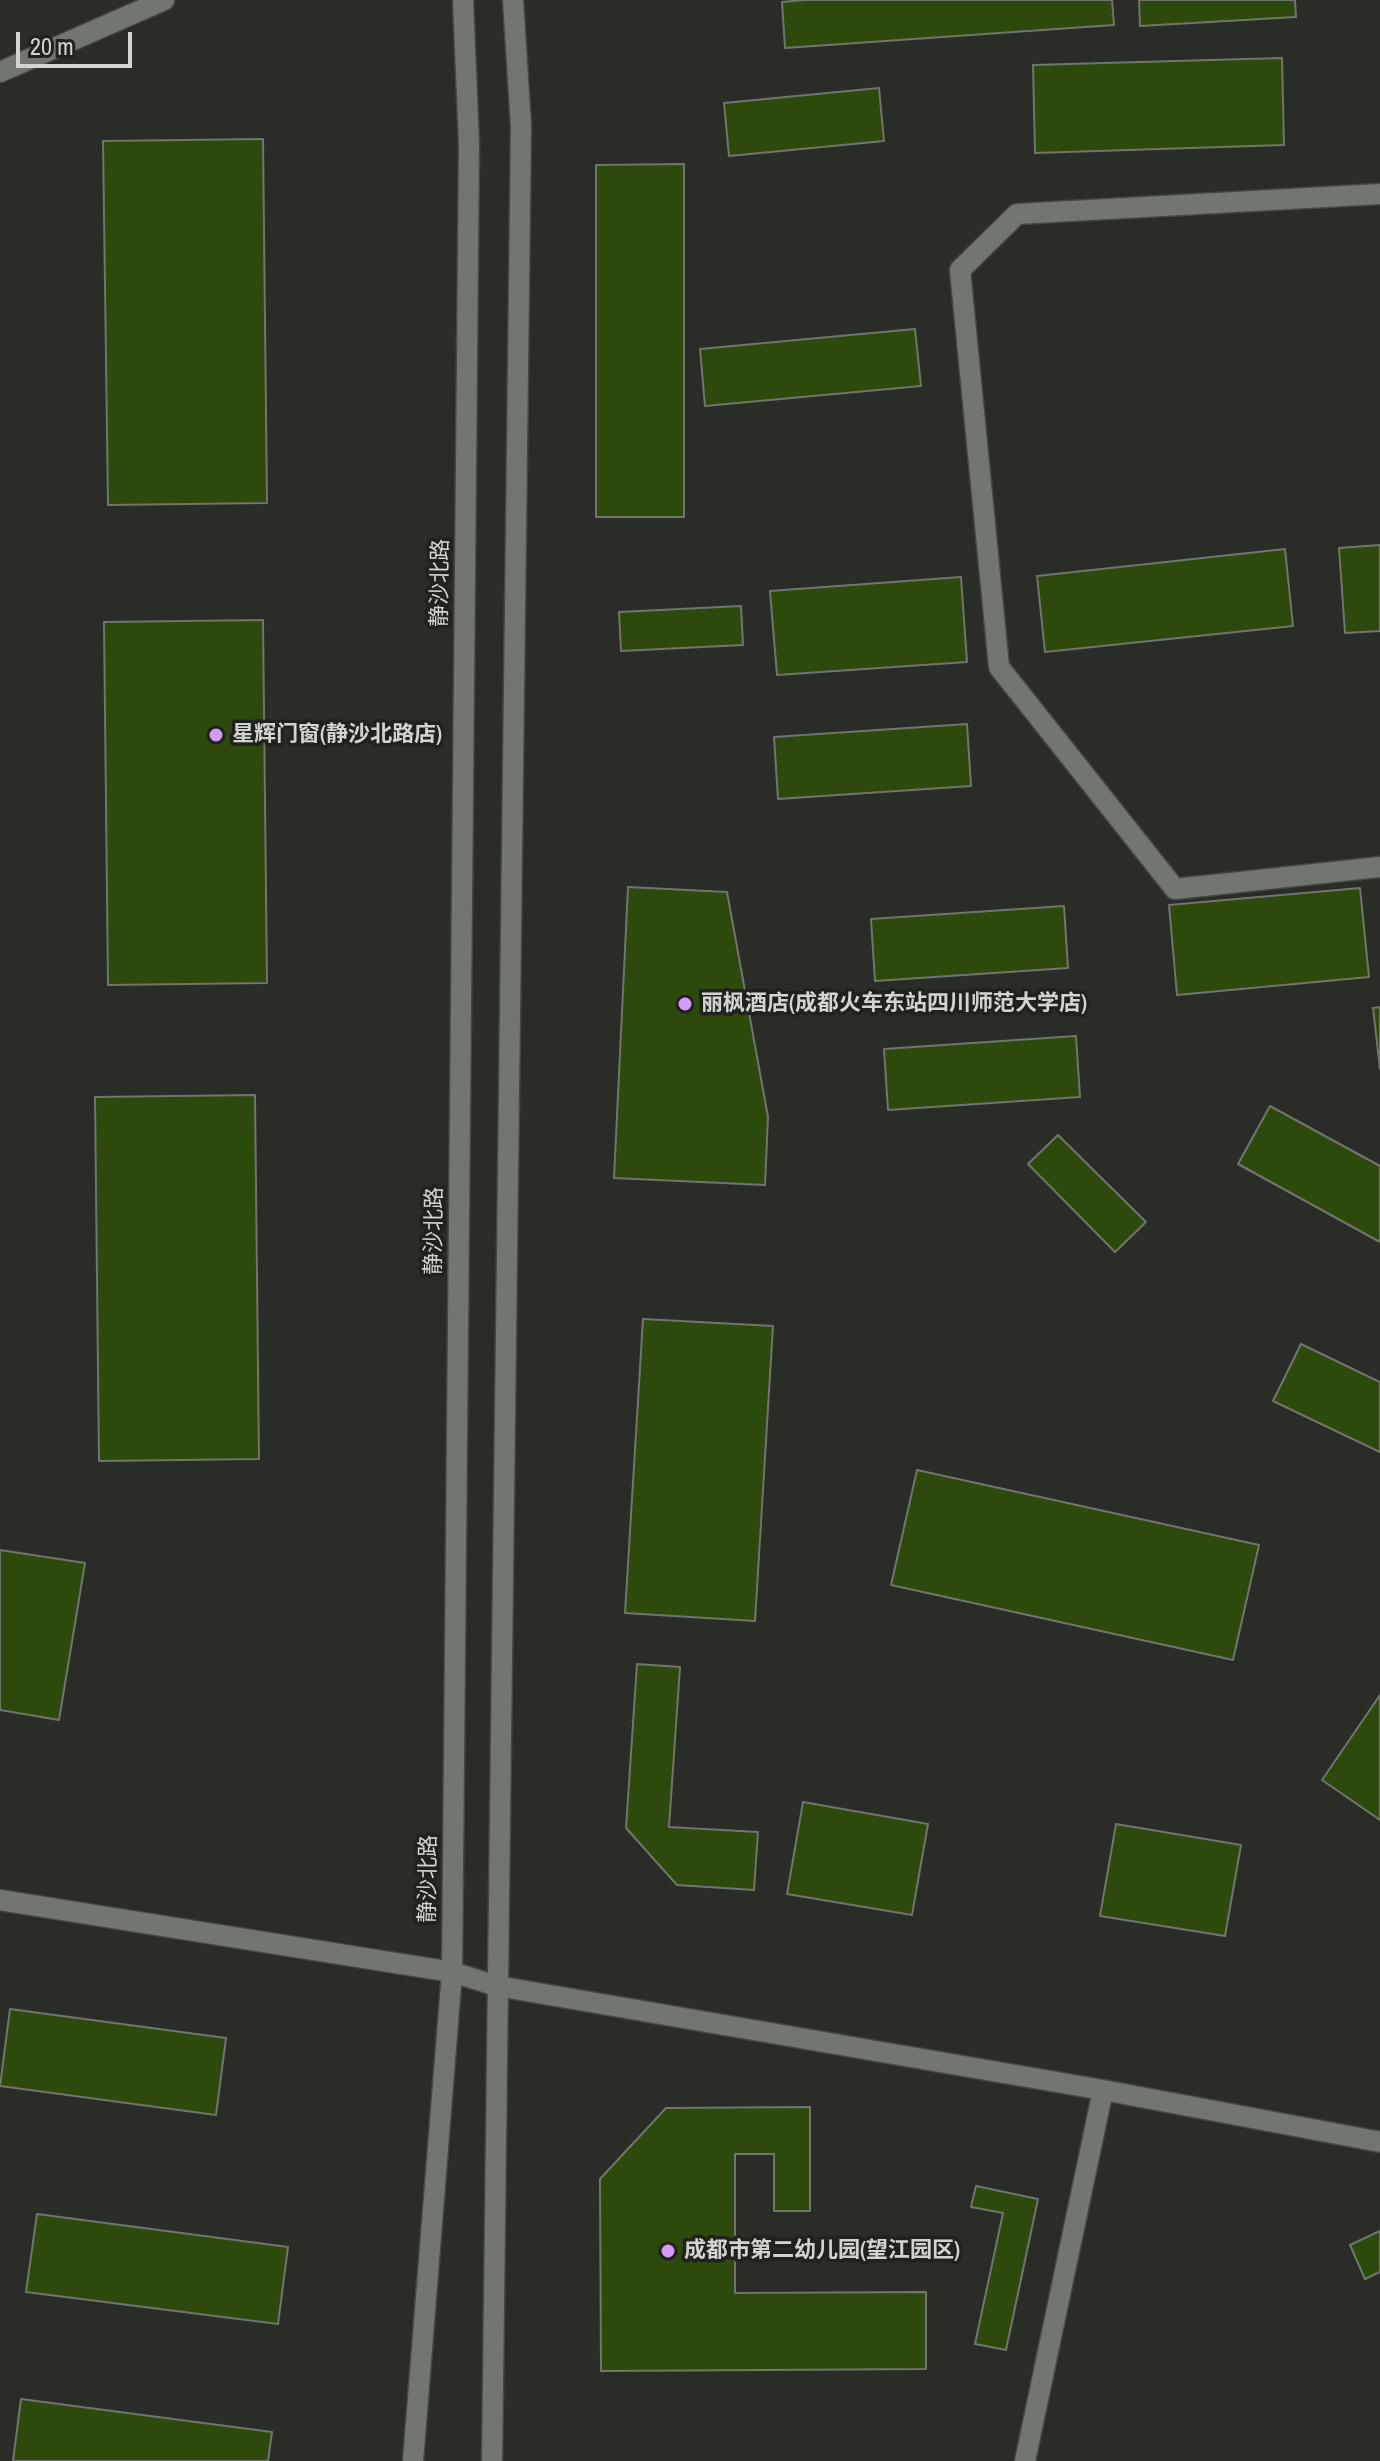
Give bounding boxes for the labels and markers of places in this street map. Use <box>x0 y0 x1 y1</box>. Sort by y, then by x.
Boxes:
place label: 星辉门窗(静沙北路店) <box>232 722 442 748</box>
marker: 星辉门窗(静沙北路店) <box>207 726 225 744</box>
place label: 丽枫酒店(成都火车东站四川师范大学店) <box>701 991 1087 1017</box>
marker: 丽枫酒店(成都火车东站四川师范大学店) <box>676 995 694 1013</box>
place label: 成都市第二幼儿园(望江园区) <box>684 2238 960 2264</box>
marker: 成都市第二幼儿园(望江园区) <box>659 2242 677 2260</box>

